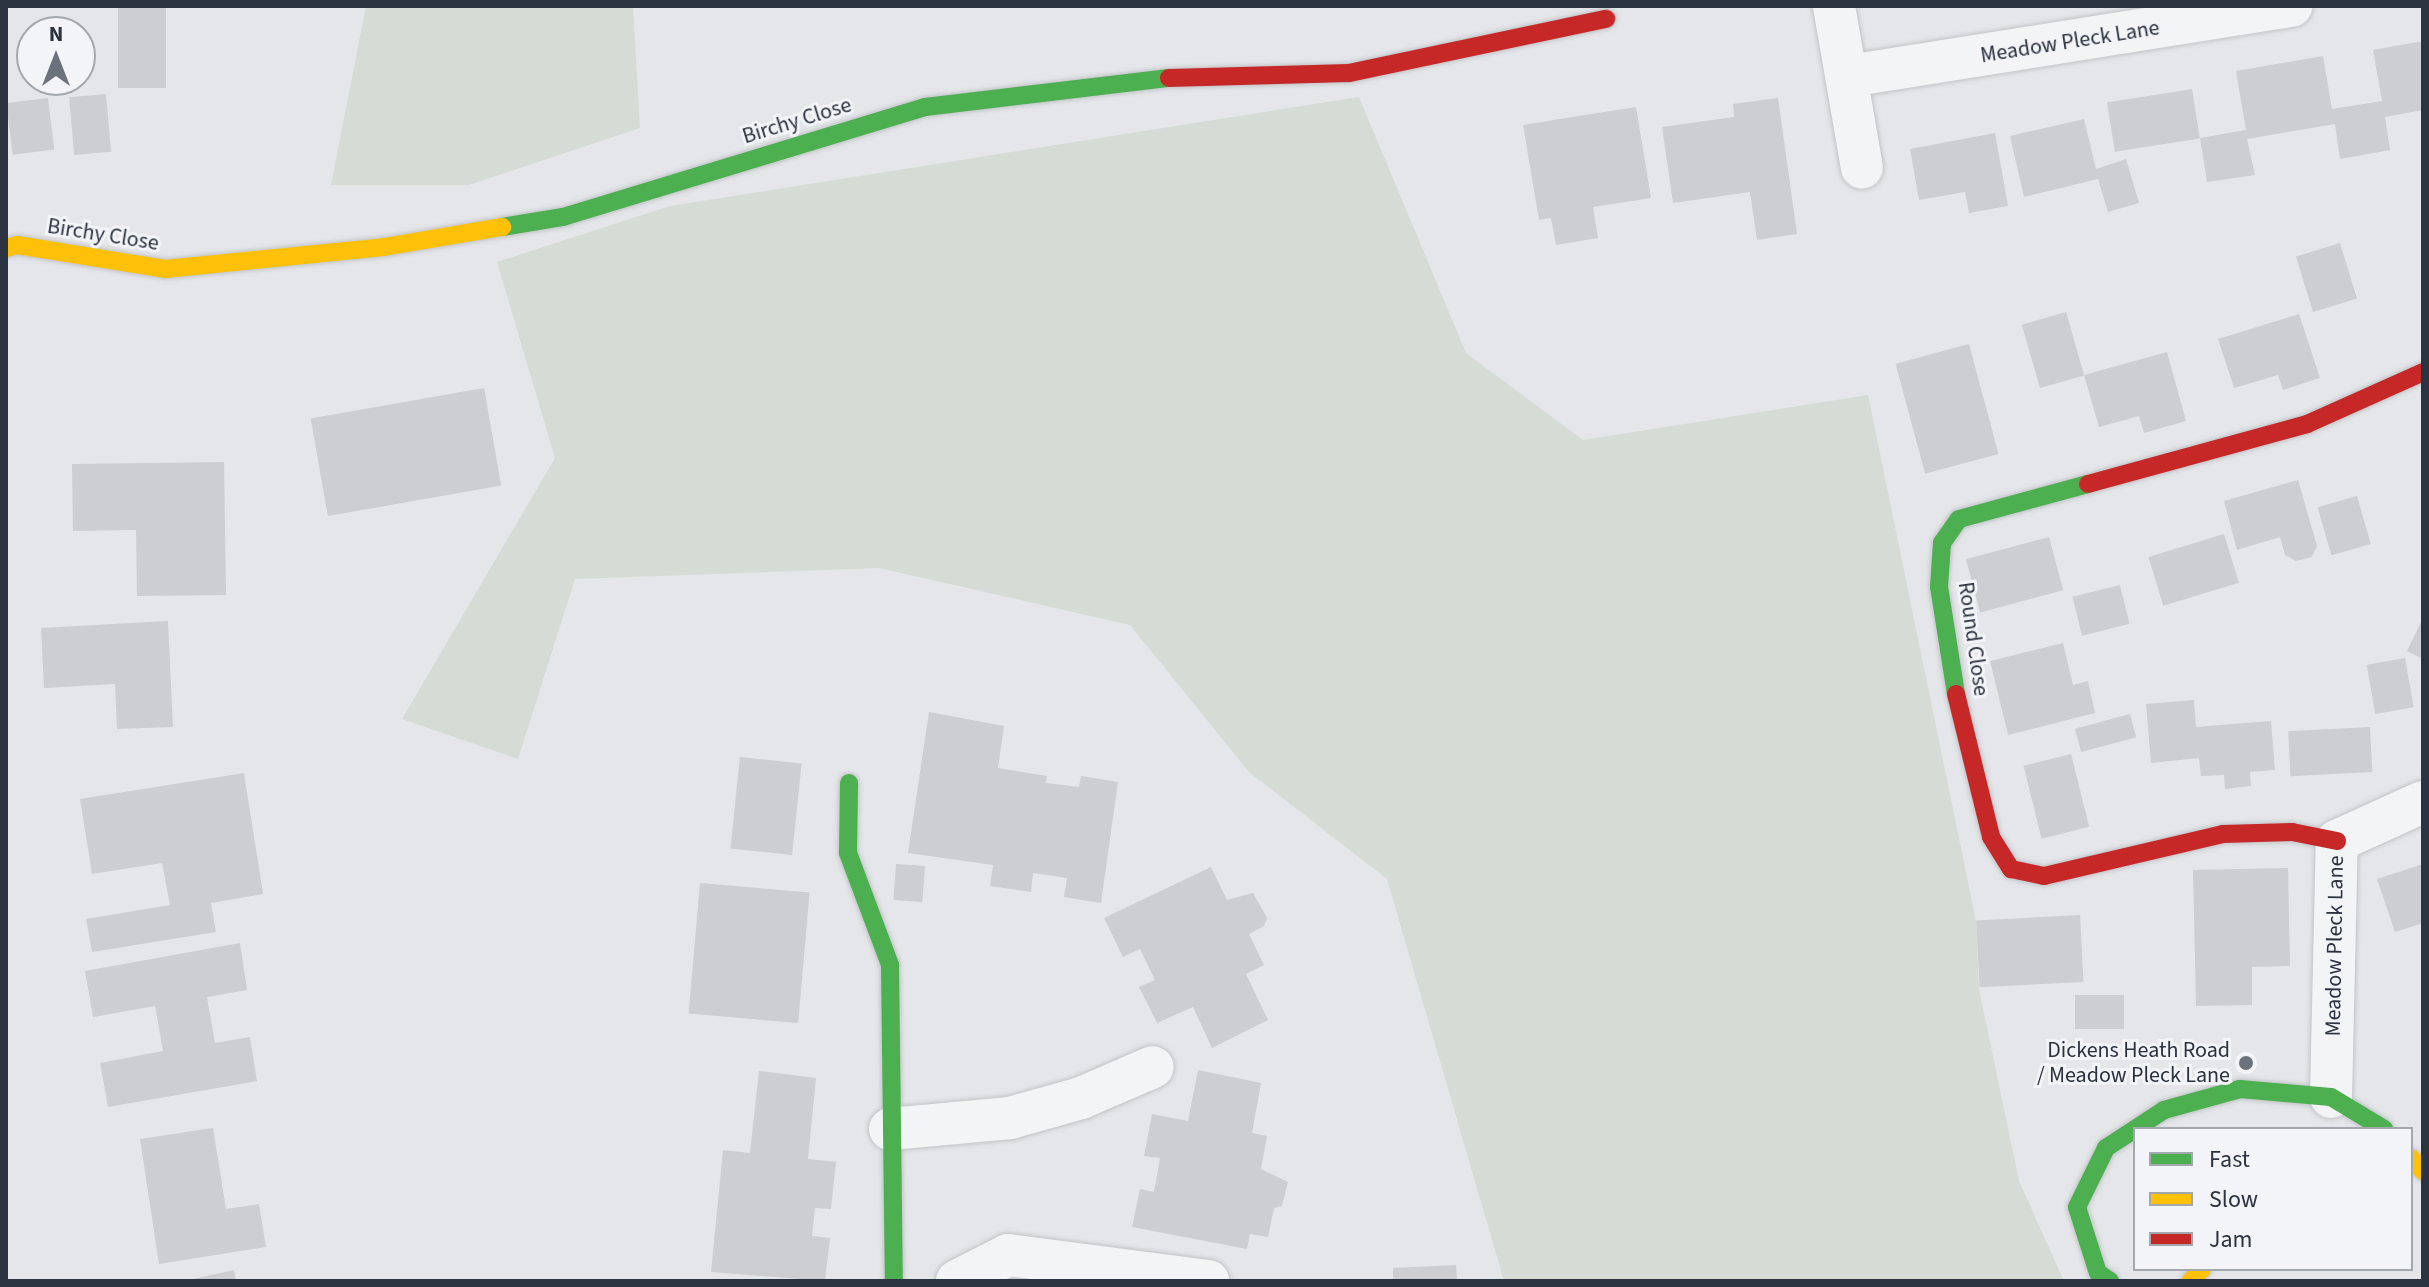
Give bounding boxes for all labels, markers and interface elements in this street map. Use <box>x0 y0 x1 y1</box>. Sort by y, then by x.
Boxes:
street label: Meadow Pleck Lane <box>1979 15 2161 69</box>
north arrow <box>16 16 96 96</box>
text: N <box>49 18 63 50</box>
street label: Birchy Close <box>739 92 855 150</box>
street label: Birchy Close <box>45 213 161 257</box>
street label: Round Close <box>1952 580 1994 698</box>
street label: Meadow Pleck Lane <box>2320 855 2350 1037</box>
place label: Dickens Heath Road / Meadow Pleck Lane <box>2037 1037 2230 1088</box>
marker: Dickens Heath Road / Meadow Pleck Lane <box>2237 1054 2255 1072</box>
legend <box>2133 1127 2413 1271</box>
text: Fast <box>2209 1142 2250 1177</box>
text: Slow <box>2209 1182 2258 1217</box>
text: Jam <box>2209 1222 2253 1257</box>

